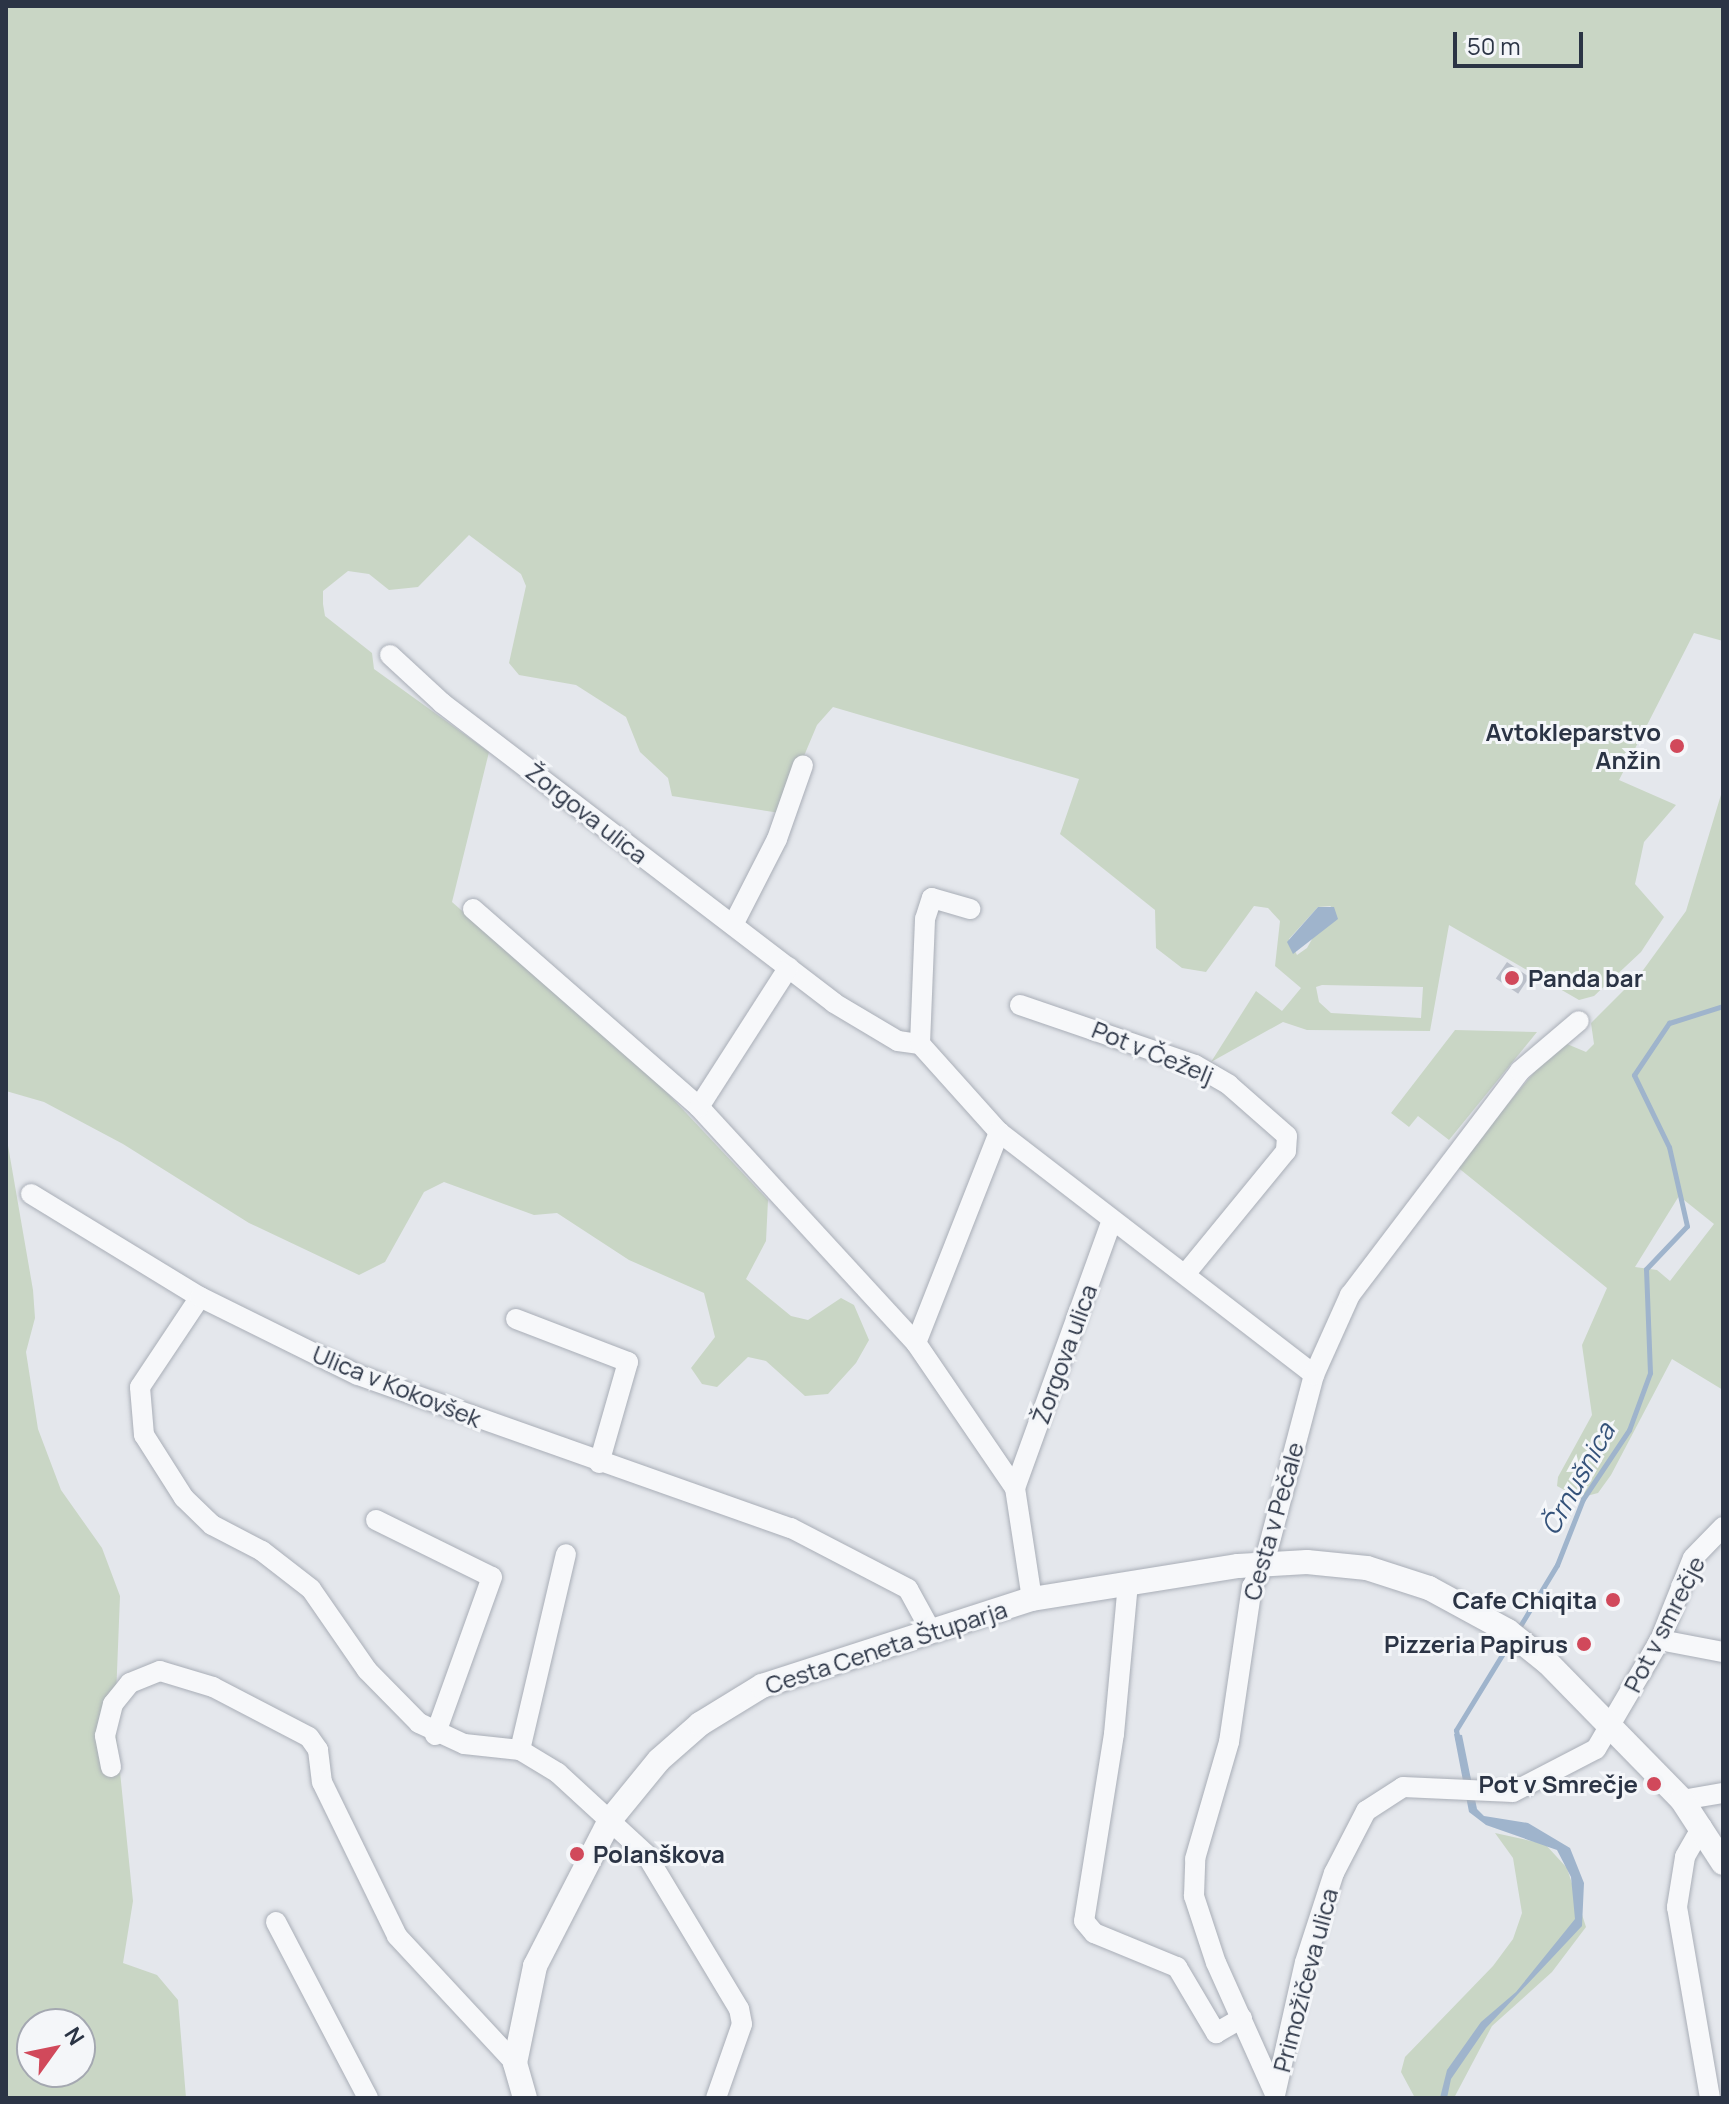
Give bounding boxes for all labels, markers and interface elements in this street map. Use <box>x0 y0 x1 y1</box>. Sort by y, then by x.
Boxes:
scale bar <box>1457 16 1587 66</box>
text: 50 m <box>1467 29 1521 62</box>
place label: Avtokleparstvo Anžin <box>1486 718 1661 774</box>
marker: Avtokleparstvo Anžin <box>1668 737 1686 755</box>
street label: Žorgova ulica <box>520 757 654 869</box>
place label: Panda bar <box>1528 964 1643 992</box>
marker: Panda bar <box>1503 969 1521 987</box>
street label: Pot v Čeželj <box>1088 1015 1218 1089</box>
street label: Žorgova ulica <box>1025 1280 1103 1428</box>
street label: Ulica v Kokovšek <box>308 1339 486 1433</box>
water label: Črnušnica <box>1535 1418 1621 1540</box>
street label: Cesta v Pečale <box>1237 1439 1309 1603</box>
street label: Pot v smrečje <box>1617 1551 1711 1697</box>
place label: Cafe Chiqita <box>1452 1586 1597 1614</box>
marker: Cafe Chiqita <box>1604 1591 1622 1609</box>
street label: Cesta Ceneta Štuparja <box>761 1594 1011 1700</box>
place label: Pizzeria Papirus <box>1384 1630 1568 1658</box>
marker: Pizzeria Papirus <box>1575 1635 1593 1653</box>
place label: Pot v Smrečje <box>1478 1770 1638 1798</box>
marker: Pot v Smrečje <box>1645 1775 1663 1793</box>
place label: Polanškova <box>593 1840 725 1868</box>
marker: Polanškova <box>568 1845 586 1863</box>
street label: Primožičeva ulica <box>1267 1885 1343 2075</box>
north arrow <box>16 2008 96 2088</box>
text: N <box>58 2021 91 2051</box>

